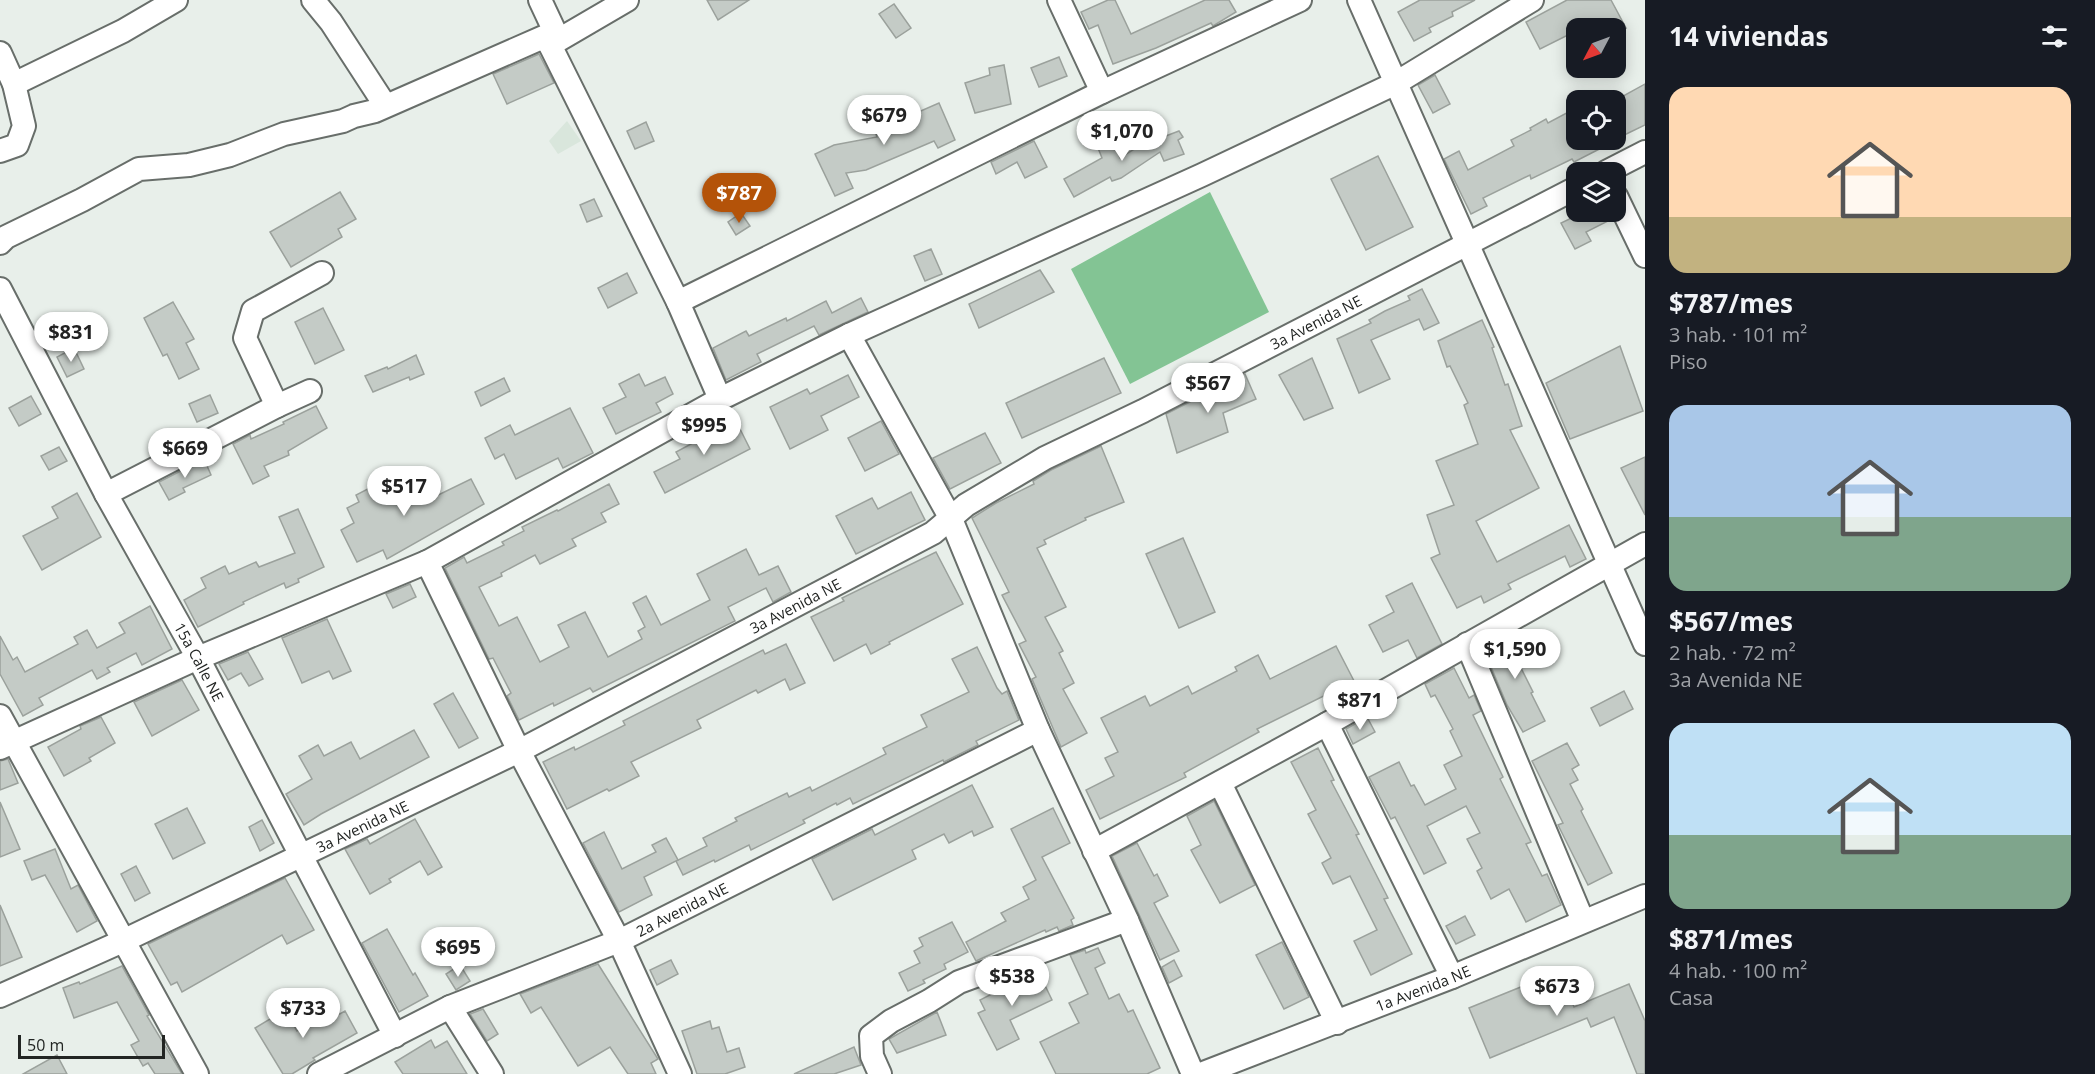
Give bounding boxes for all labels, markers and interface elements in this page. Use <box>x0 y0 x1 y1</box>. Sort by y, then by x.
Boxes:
north arrow <box>1566 18 1626 78</box>
map controls <box>1566 18 1626 222</box>
text: 14 viviendas <box>1669 18 1828 54</box>
icon: filters <box>2038 20 2071 53</box>
button: locate <box>1566 90 1626 150</box>
pin: $679 <box>848 95 920 146</box>
text: $679 <box>861 101 907 128</box>
pin: $1,070 <box>1073 111 1171 162</box>
text: $1,070 <box>1091 117 1153 144</box>
icon: home <box>1816 126 1924 234</box>
button: layers <box>1566 162 1626 222</box>
pin: $787 <box>703 173 775 224</box>
text: $787 <box>716 179 762 206</box>
text: $787/mes <box>1669 285 1793 321</box>
street label: 3a Avenida NE <box>1267 290 1365 354</box>
pin: $831 <box>35 312 107 363</box>
text: $831 <box>48 318 94 345</box>
text: 3 hab. · 101 m² <box>1669 321 1807 348</box>
text: Piso <box>1669 348 1708 375</box>
pin: $567 <box>1172 363 1244 414</box>
text: $567 <box>1185 369 1231 396</box>
pin: $995 <box>668 405 740 456</box>
text: $995 <box>681 411 727 438</box>
pin: $669 <box>149 428 221 479</box>
text: $669 <box>162 434 208 461</box>
icon: home <box>1816 444 1924 552</box>
pin: $517 <box>368 466 440 517</box>
text: $517 <box>381 472 427 499</box>
street label: 3a Avenida NE <box>746 573 844 638</box>
text: $567/mes <box>1669 603 1793 639</box>
street label: 15a Calle NE <box>170 619 229 705</box>
pin: $1,590 <box>1466 629 1564 680</box>
text: $1,590 <box>1484 635 1546 662</box>
text: 2 hab. · 72 m² <box>1669 639 1796 666</box>
text: 3a Avenida NE <box>1669 666 1803 693</box>
pin: $871 <box>1324 680 1396 731</box>
text: $871 <box>1337 686 1383 713</box>
icon: home <box>1816 762 1924 870</box>
street label: 3a Avenida NE <box>313 796 412 857</box>
street label: 2a Avenida NE <box>633 878 731 941</box>
text: $871/mes <box>1669 921 1793 957</box>
pin: $695 <box>422 927 494 978</box>
text: $695 <box>435 933 481 960</box>
pin: $538 <box>976 956 1048 1007</box>
text: 4 hab. · 100 m² <box>1669 957 1807 984</box>
street label: 1a Avenida NE <box>1373 960 1473 1016</box>
text: $538 <box>989 962 1035 989</box>
pin: $673 <box>1521 966 1593 1017</box>
text: $673 <box>1534 972 1580 999</box>
text: Casa <box>1669 984 1713 1011</box>
pin: $733 <box>267 988 339 1039</box>
text: $733 <box>280 994 326 1021</box>
scale bar <box>18 1032 165 1060</box>
text: 50 m <box>27 1034 64 1056</box>

